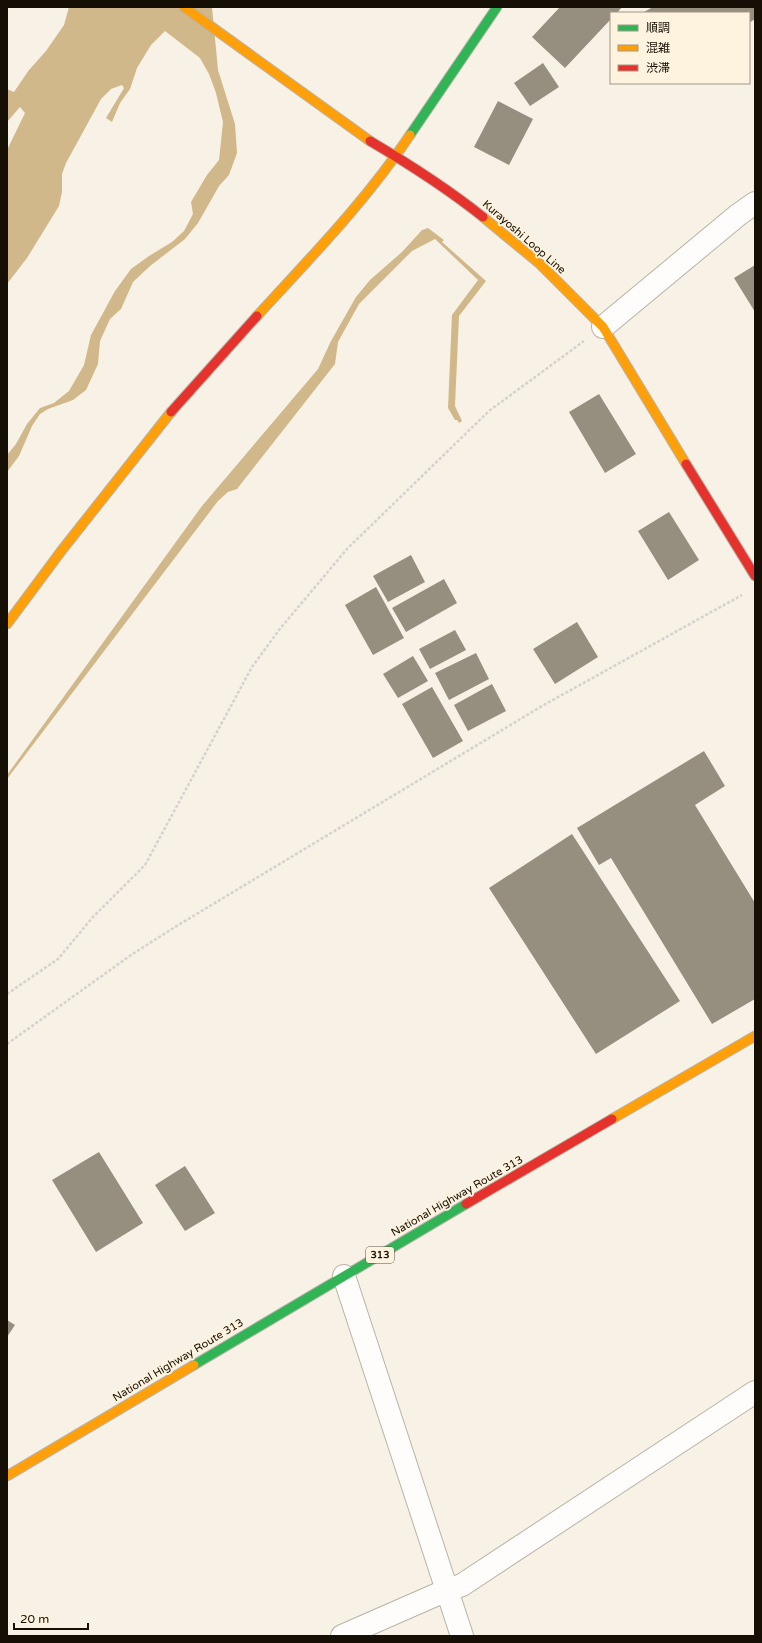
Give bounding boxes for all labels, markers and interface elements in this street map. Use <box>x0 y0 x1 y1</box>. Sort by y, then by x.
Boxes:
legend <box>610 12 750 84</box>
text: 順調 <box>646 21 670 35</box>
text: 混雑 <box>646 41 670 55</box>
text: 渋滞 <box>646 61 670 75</box>
street label: Kurayoshi Loop Line <box>480 197 568 277</box>
street label: National Highway Route 313 <box>389 1153 525 1239</box>
road number: 313 <box>366 1247 394 1263</box>
street label: National Highway Route 313 <box>110 1316 246 1404</box>
scale bar <box>14 1605 88 1631</box>
text: 20 m <box>20 1612 49 1626</box>

